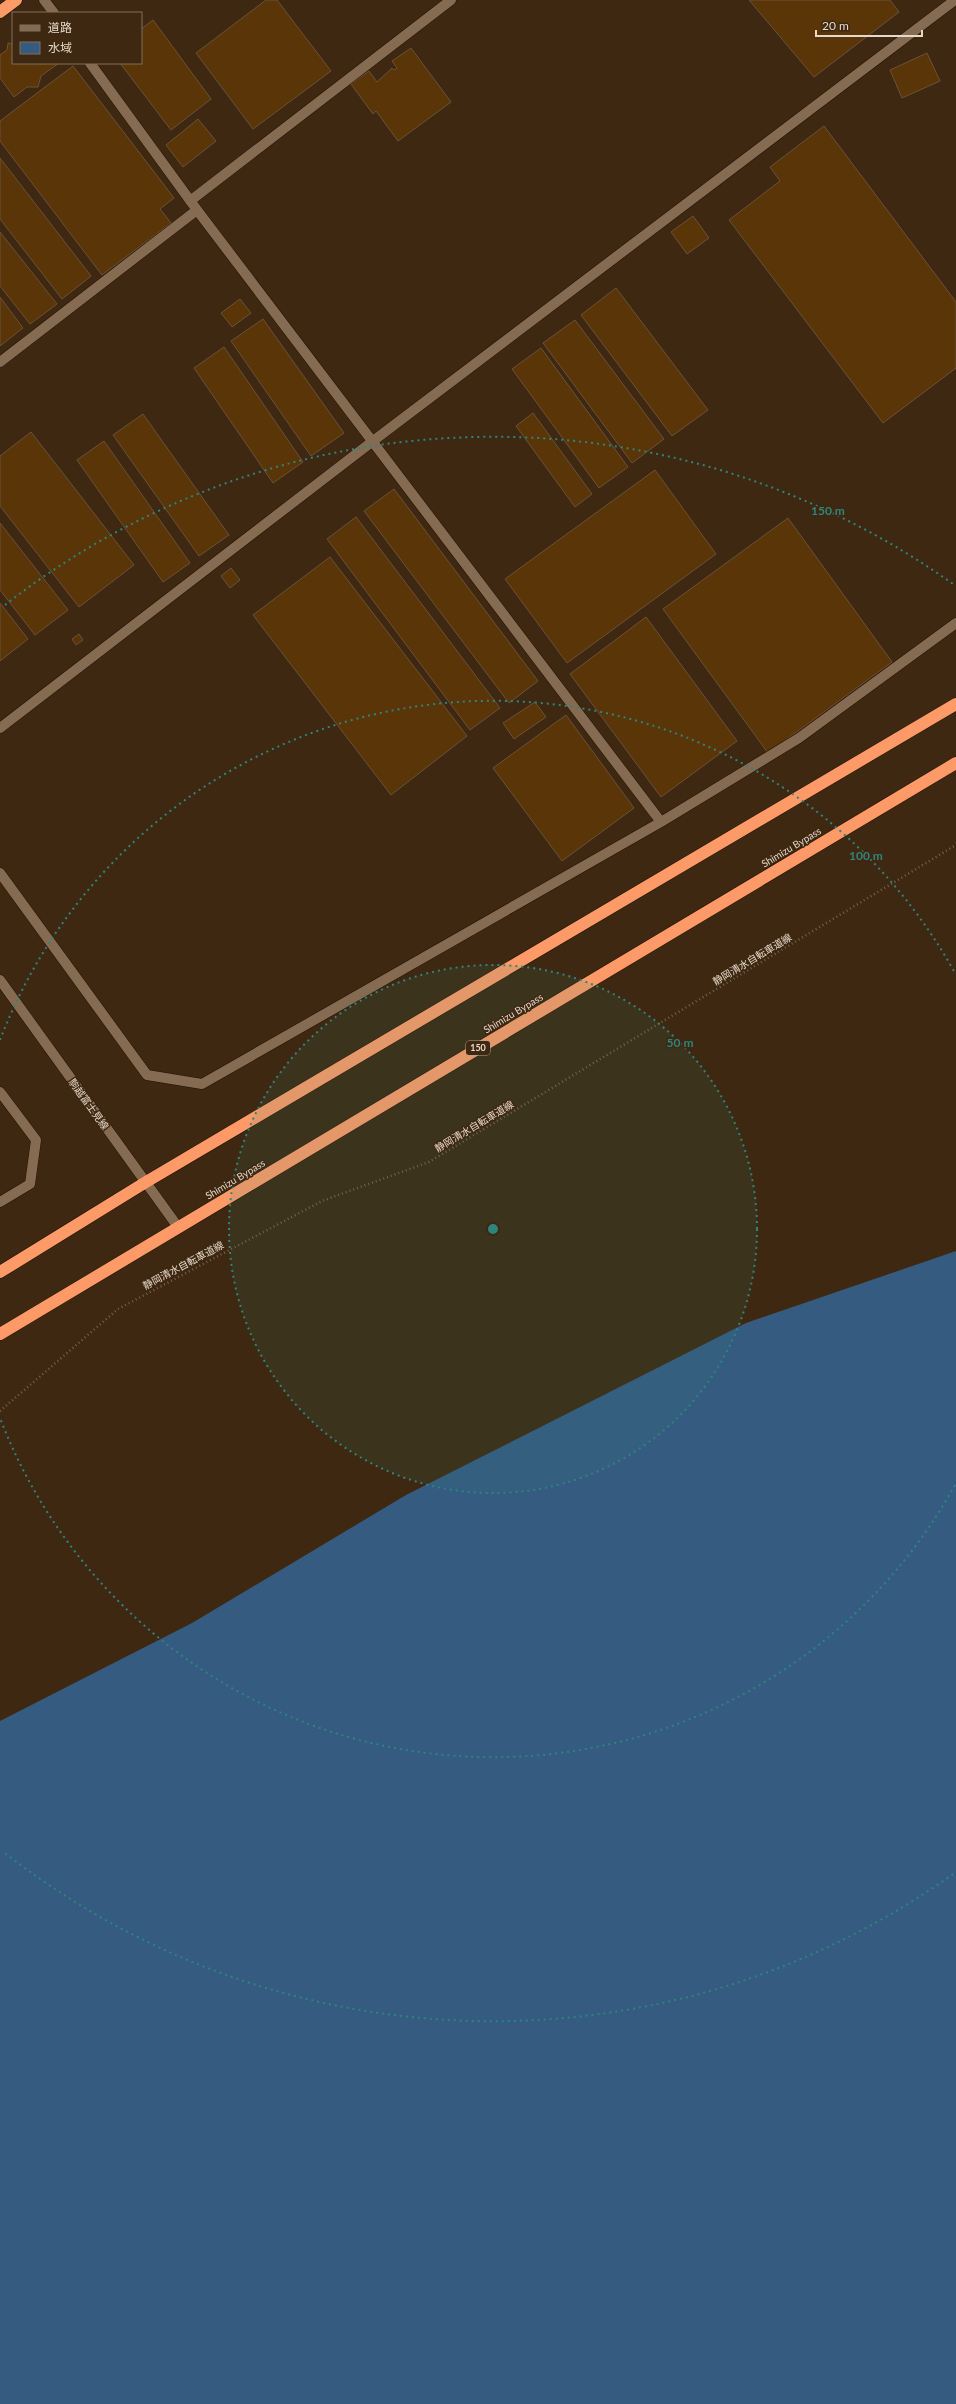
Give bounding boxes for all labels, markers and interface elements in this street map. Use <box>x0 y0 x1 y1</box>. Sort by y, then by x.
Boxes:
legend <box>12 12 142 64</box>
scale bar <box>816 12 922 38</box>
text: 20 m <box>822 18 849 33</box>
text: 道路 <box>48 20 72 35</box>
text: 水域 <box>48 40 72 55</box>
text: 150 m <box>811 503 845 518</box>
street label: Shimizu Bypass <box>759 825 823 869</box>
text: 100 m <box>849 848 883 863</box>
street label: 静岡清水自転車道線 <box>710 931 794 987</box>
street label: Shimizu Bypass <box>481 991 545 1035</box>
text: 50 m <box>667 1035 693 1050</box>
road number: 150 <box>466 1041 490 1055</box>
street label: 駒越富士見線 <box>67 1076 111 1132</box>
street label: 静岡清水自転車道線 <box>432 1098 516 1154</box>
street label: Shimizu Bypass <box>203 1157 267 1201</box>
centre of rings <box>486 1222 500 1236</box>
street label: 静岡清水自転車道線 <box>140 1239 226 1291</box>

